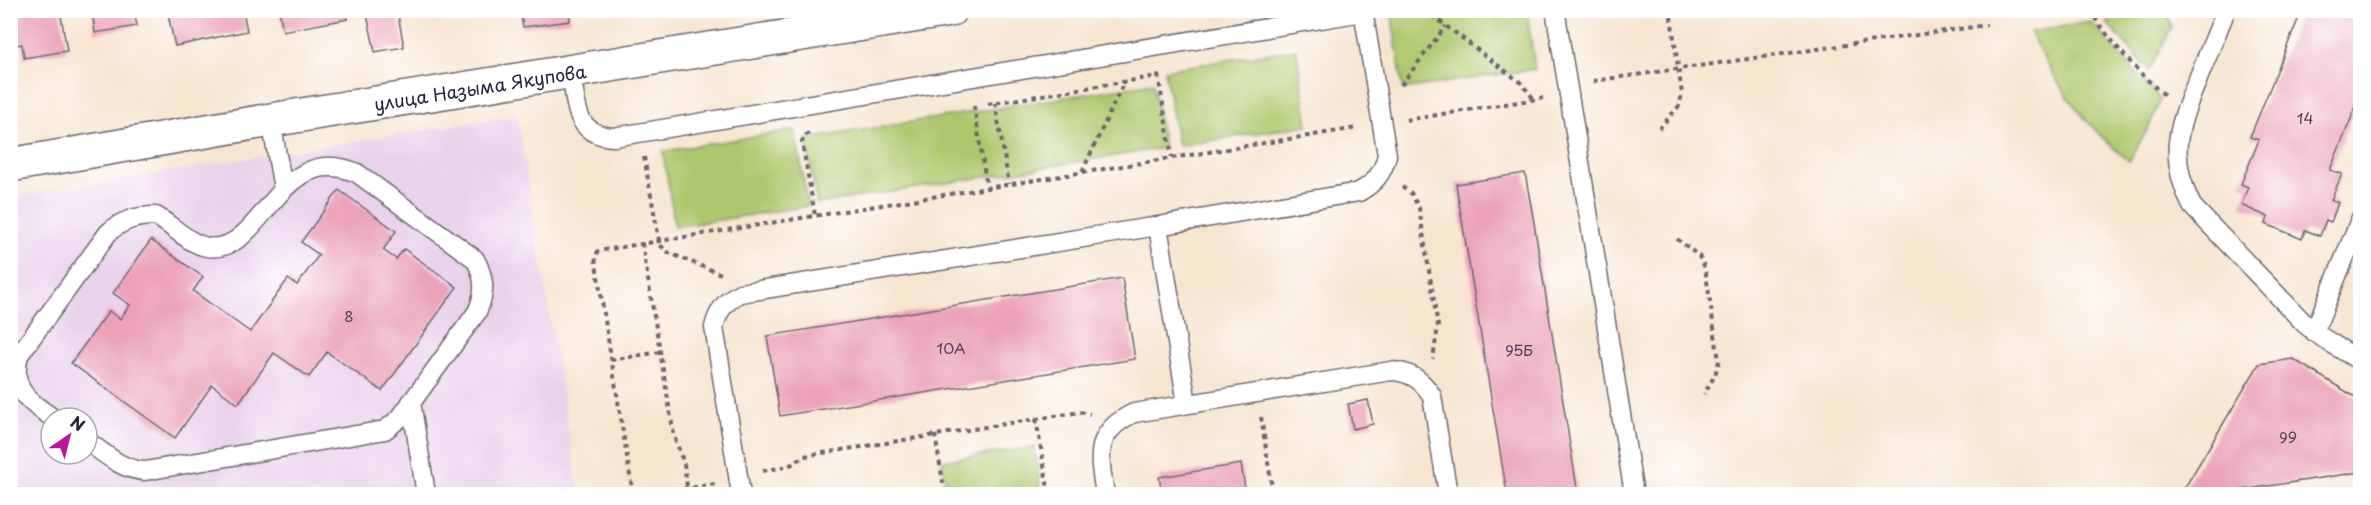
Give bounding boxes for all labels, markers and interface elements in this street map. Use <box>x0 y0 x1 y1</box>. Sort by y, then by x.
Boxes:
street label: улица Назыма Якупова <box>372 57 589 117</box>
house number: 14 <box>2297 106 2313 129</box>
house number: 8 <box>344 304 354 327</box>
house number: 10А <box>936 336 966 359</box>
house number: 95Б <box>1505 338 1533 361</box>
north arrow <box>39 406 99 466</box>
text: N <box>66 409 90 436</box>
house number: 99 <box>2279 425 2297 448</box>

